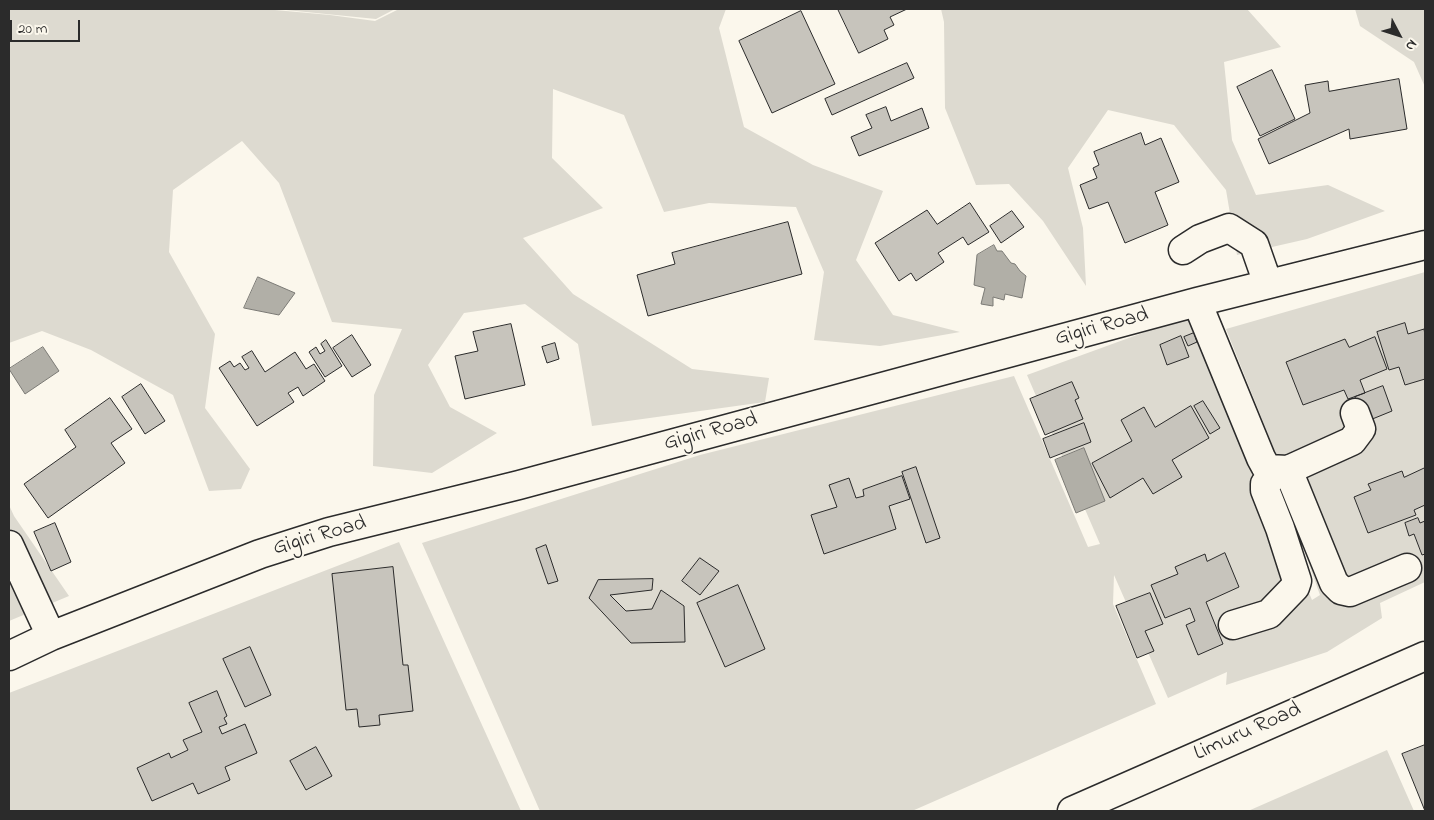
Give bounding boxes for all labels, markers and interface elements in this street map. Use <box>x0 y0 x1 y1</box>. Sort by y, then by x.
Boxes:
scale bar <box>12 10 82 42</box>
north arrow <box>1374 10 1424 60</box>
text: 20 m <box>18 18 47 40</box>
text: N <box>1400 35 1422 55</box>
street label: Gigiri Road <box>1052 303 1152 353</box>
street label: Gigiri Road <box>661 408 761 458</box>
street label: Gigiri Road <box>270 511 370 563</box>
street label: Limuru Road <box>1190 698 1306 768</box>

